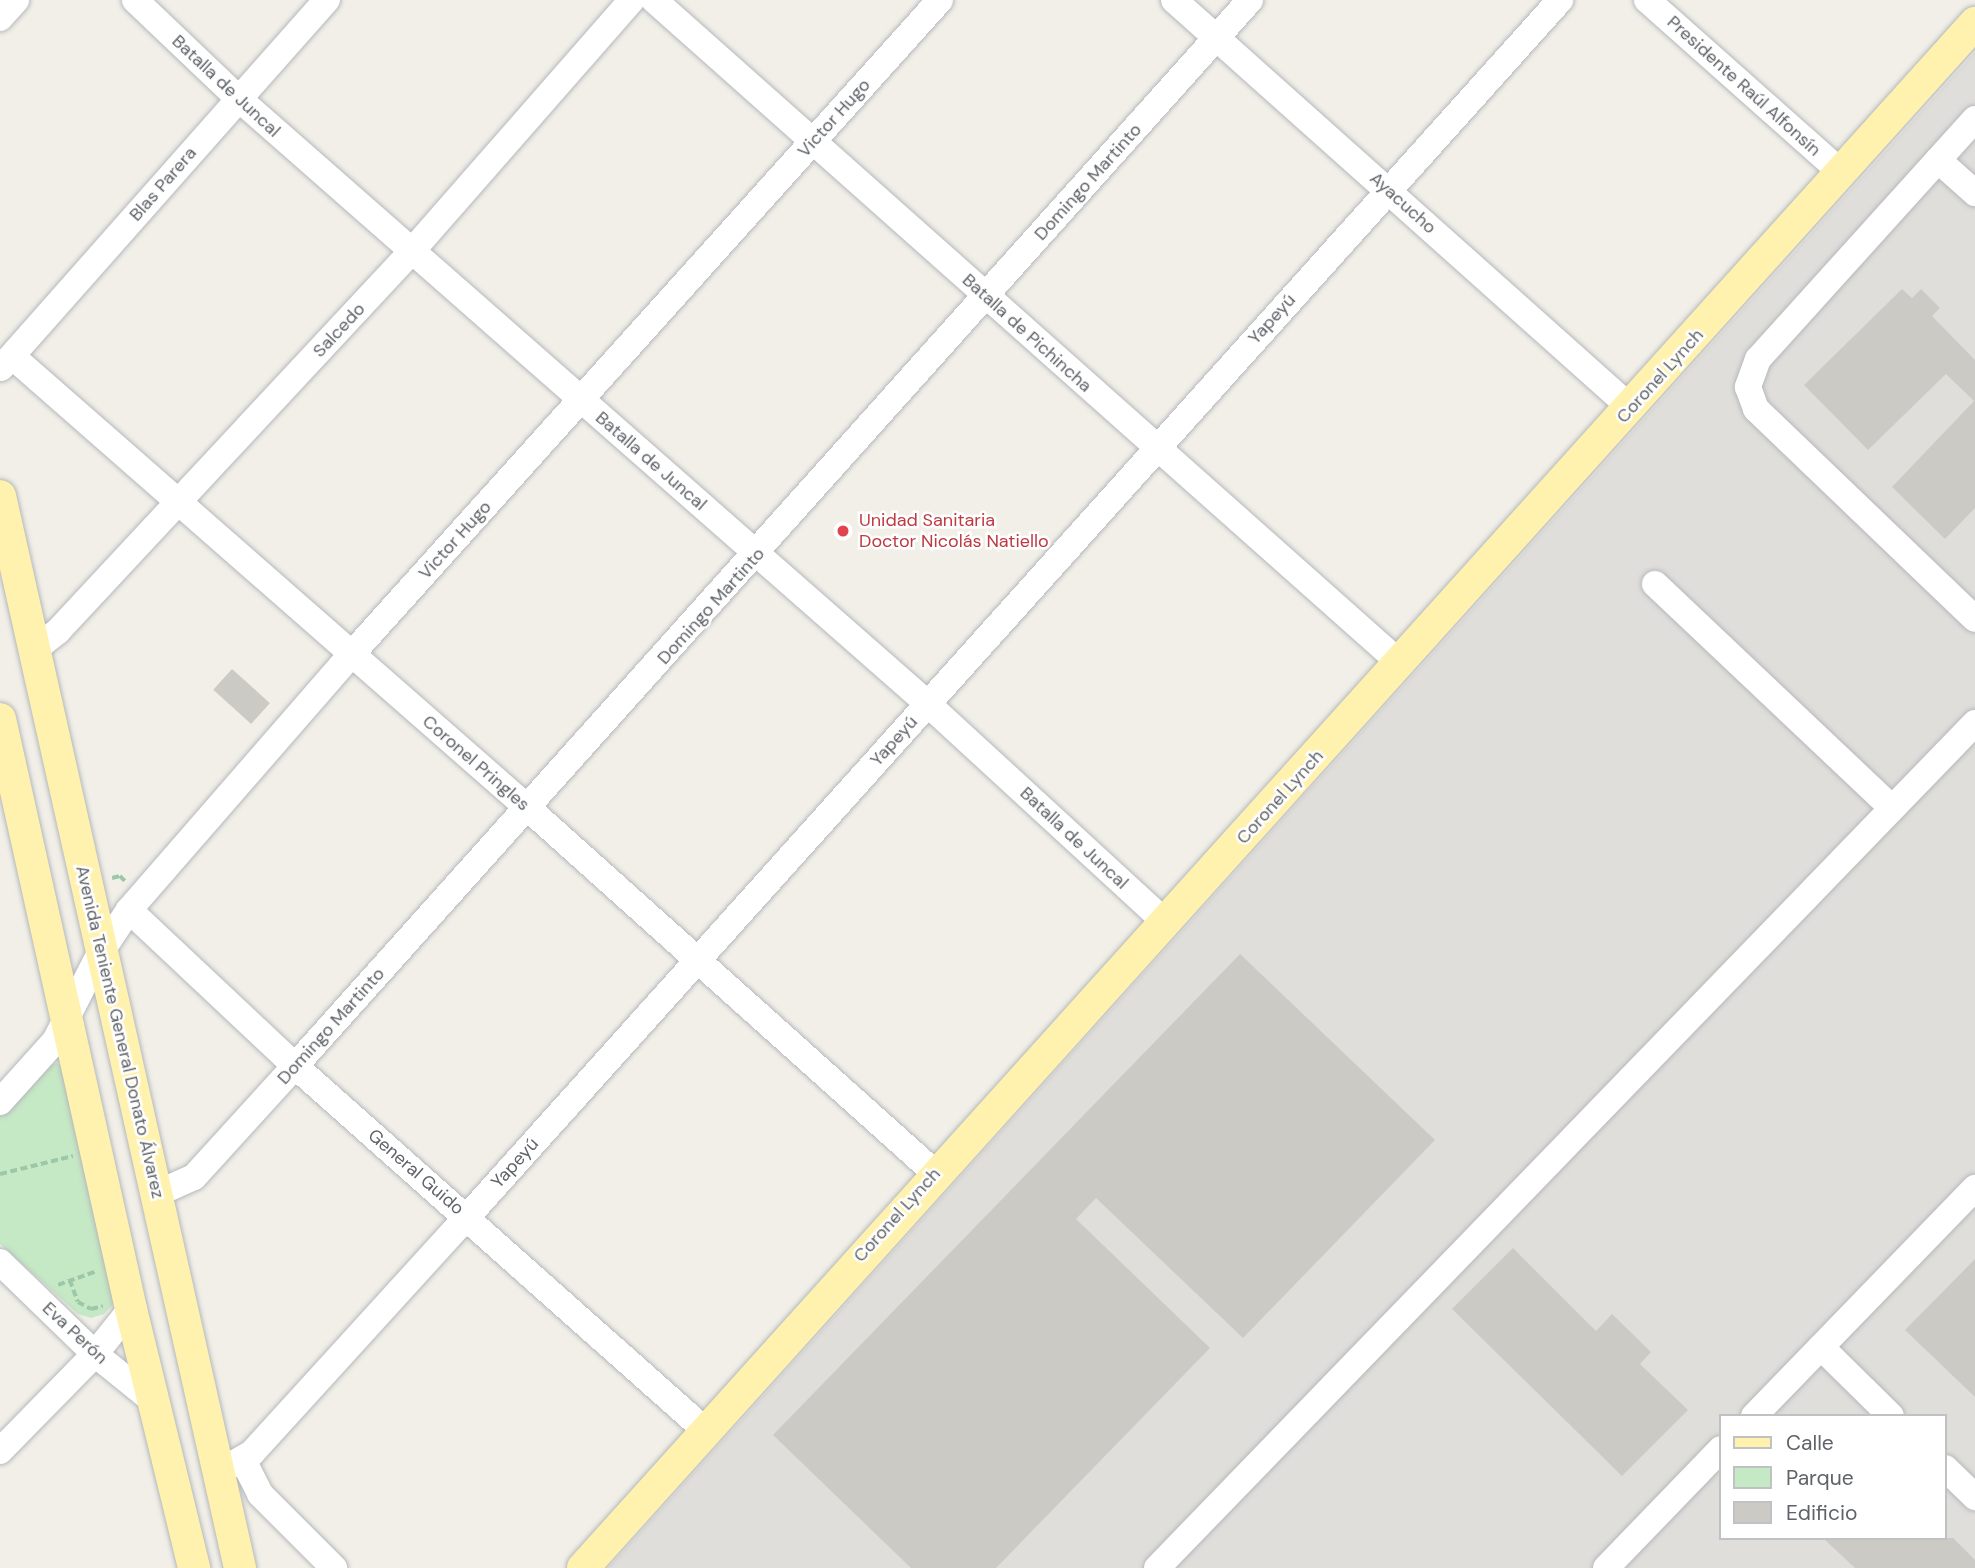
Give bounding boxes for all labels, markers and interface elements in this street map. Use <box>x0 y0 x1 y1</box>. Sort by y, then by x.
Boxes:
street label: Presidente Raúl Alfonsín <box>1663 11 1825 161</box>
street label: Batalla de Juncal <box>167 30 285 142</box>
street label: Victor Hugo <box>793 74 875 162</box>
street label: Domingo Martinto <box>1030 119 1146 245</box>
street label: Blas Parera <box>125 142 201 226</box>
street label: Ayacucho <box>1365 168 1441 238</box>
street label: Batalla de Pichincha <box>958 269 1096 397</box>
street label: Yapeyú <box>1244 289 1300 349</box>
street label: Salcedo <box>308 298 370 362</box>
street label: Coronel Lynch <box>1612 324 1708 428</box>
street label: Batalla de Juncal <box>591 407 711 515</box>
street label: Victor Hugo <box>414 496 496 584</box>
place label: Unidad Sanitaria Doctor Nicolás Natiello <box>859 510 1049 552</box>
marker: Unidad Sanitaria Doctor Nicolás Natiello <box>833 521 853 541</box>
street label: Domingo Martinto <box>653 543 769 669</box>
street label: Coronel Pringles <box>418 711 534 815</box>
street label: Yapeyú <box>866 711 922 771</box>
street label: Coronel Lynch <box>1232 745 1328 849</box>
street label: Batalla de Juncal <box>1015 782 1133 894</box>
street label: Avenida Teniente General Donato Álvarez <box>71 863 169 1201</box>
street label: Domingo Martinto <box>273 963 389 1089</box>
street label: General Guido <box>364 1125 468 1219</box>
street label: Yapeyú <box>487 1133 543 1193</box>
street label: Coronel Lynch <box>849 1163 945 1267</box>
street label: Eva Perón <box>38 1297 112 1369</box>
legend <box>1720 1414 1947 1540</box>
text: Calle <box>1786 1429 1834 1457</box>
text: Parque <box>1786 1464 1854 1492</box>
text: Edificio <box>1786 1499 1857 1527</box>

